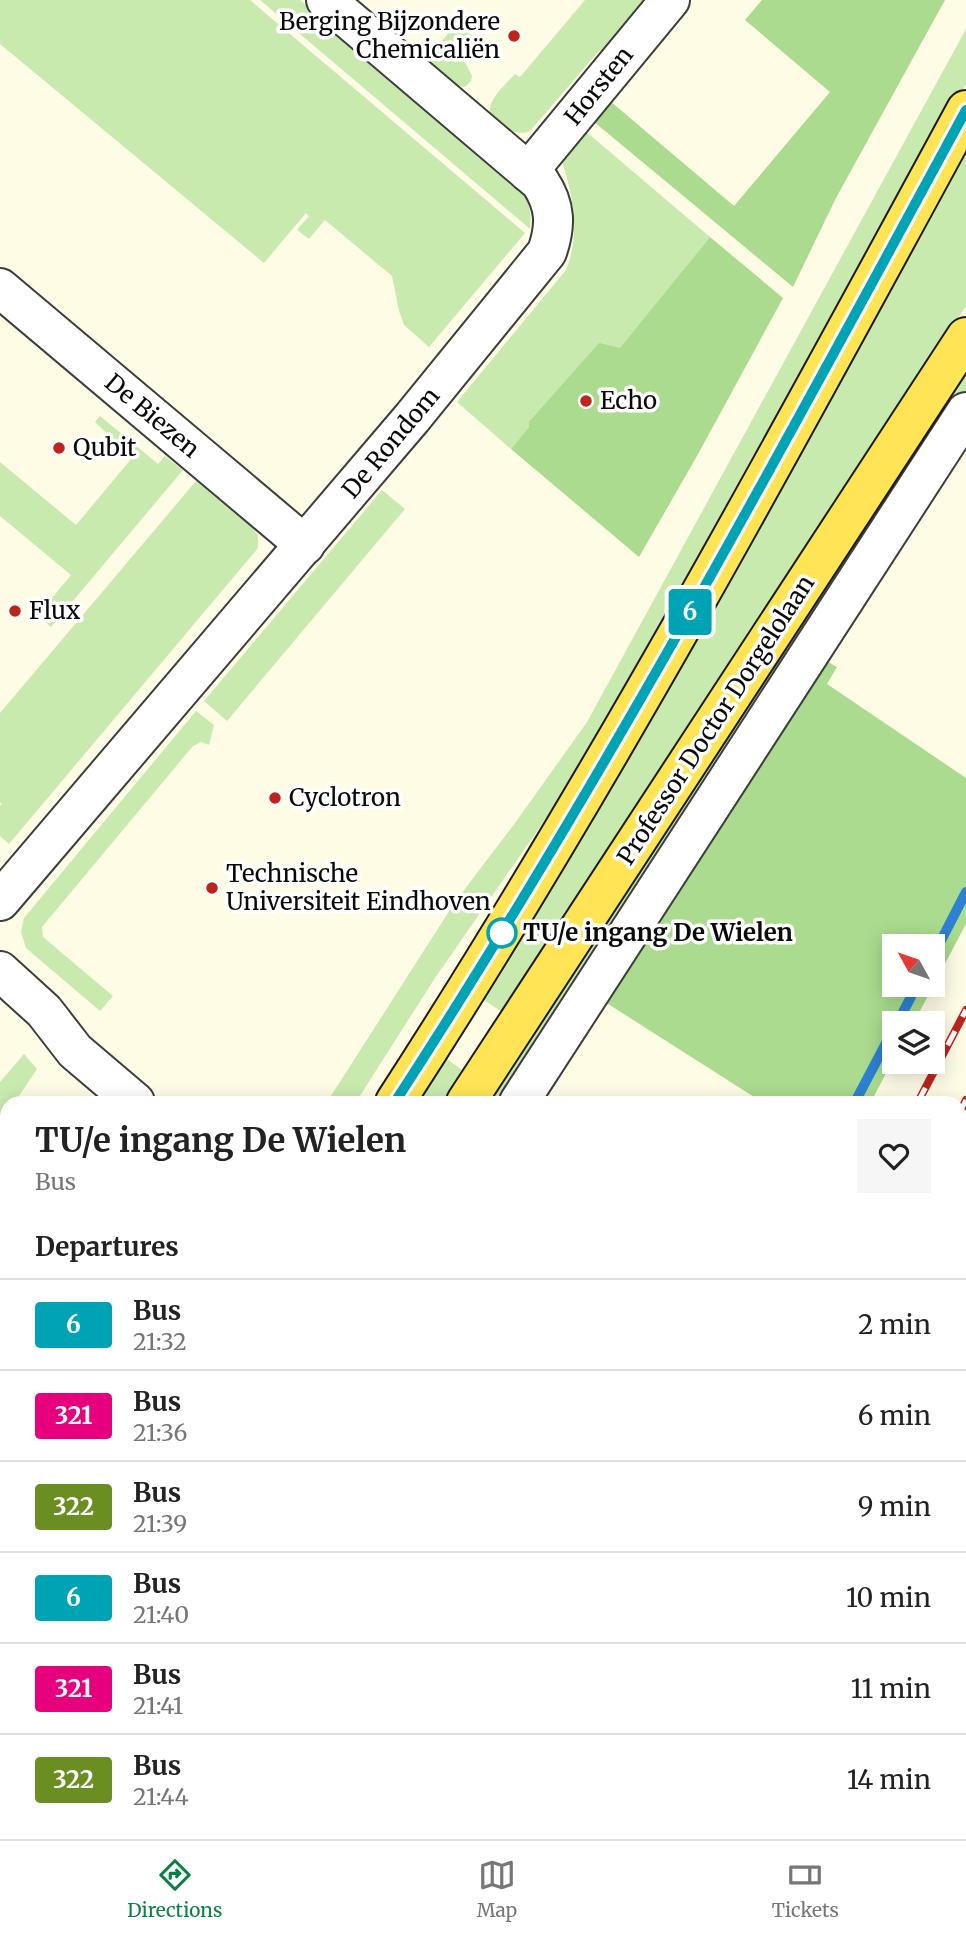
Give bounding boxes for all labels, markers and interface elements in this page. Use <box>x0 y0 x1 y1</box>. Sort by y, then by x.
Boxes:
place label: Berging Bijzondere Chemicaliën <box>279 6 500 65</box>
marker: Berging Bijzondere Chemicaliën <box>506 28 522 44</box>
street label: Horsten <box>558 40 640 131</box>
street label: De Biezen <box>99 367 206 464</box>
street label: De Rondom <box>335 381 446 505</box>
place label: Echo <box>600 385 657 416</box>
marker: Echo <box>578 393 594 409</box>
place label: Qubit <box>73 432 137 463</box>
marker: Qubit <box>51 440 67 456</box>
street label: Professor Doctor Dorgelolaan <box>610 569 821 870</box>
line badge: 6 <box>667 589 713 635</box>
place label: Flux <box>29 595 81 626</box>
text: 6 <box>683 596 697 627</box>
marker: Flux <box>7 603 23 619</box>
place label: Cyclotron <box>289 782 401 813</box>
marker: Cyclotron <box>267 790 283 806</box>
place label: Technische Universiteit Eindhoven <box>226 858 491 917</box>
marker: Technische Universiteit Eindhoven <box>204 880 220 896</box>
place label: TU/e ingang De Wielen <box>523 917 793 948</box>
marker: TU/e ingang De Wielen <box>487 918 517 948</box>
north arrow <box>882 934 945 998</box>
map controls <box>882 934 945 1074</box>
button: layers <box>882 1011 945 1074</box>
button: heart <box>857 1119 931 1193</box>
text: TU/e ingang De Wielen <box>35 1120 406 1161</box>
text: Bus <box>35 1167 76 1196</box>
text: Departures <box>35 1230 179 1263</box>
text: Bus <box>133 1294 181 1327</box>
text: 2 min <box>858 1308 931 1341</box>
text: 6 <box>66 1309 81 1340</box>
text: 21:32 <box>133 1327 187 1356</box>
text: Bus <box>133 1385 181 1418</box>
text: 6 min <box>858 1399 931 1432</box>
text: 321 <box>55 1400 92 1431</box>
text: 21:36 <box>133 1418 187 1447</box>
text: Bus <box>133 1476 181 1509</box>
text: 9 min <box>858 1490 931 1523</box>
text: 322 <box>53 1491 94 1522</box>
text: 21:39 <box>133 1509 187 1538</box>
text: Bus <box>133 1567 181 1600</box>
text: 10 min <box>846 1581 931 1614</box>
text: 6 <box>66 1582 81 1613</box>
text: 21:40 <box>133 1600 189 1629</box>
text: Bus <box>133 1658 181 1691</box>
text: 11 min <box>851 1672 931 1705</box>
text: 321 <box>55 1673 92 1704</box>
text: 21:41 <box>133 1691 183 1720</box>
text: Bus <box>133 1749 181 1782</box>
text: 14 min <box>847 1763 931 1796</box>
text: 322 <box>53 1764 94 1795</box>
text: 21:44 <box>133 1782 189 1811</box>
tab: Directions <box>127 1856 222 1922</box>
tab: Map <box>477 1856 517 1922</box>
tab: Tickets <box>772 1856 839 1922</box>

